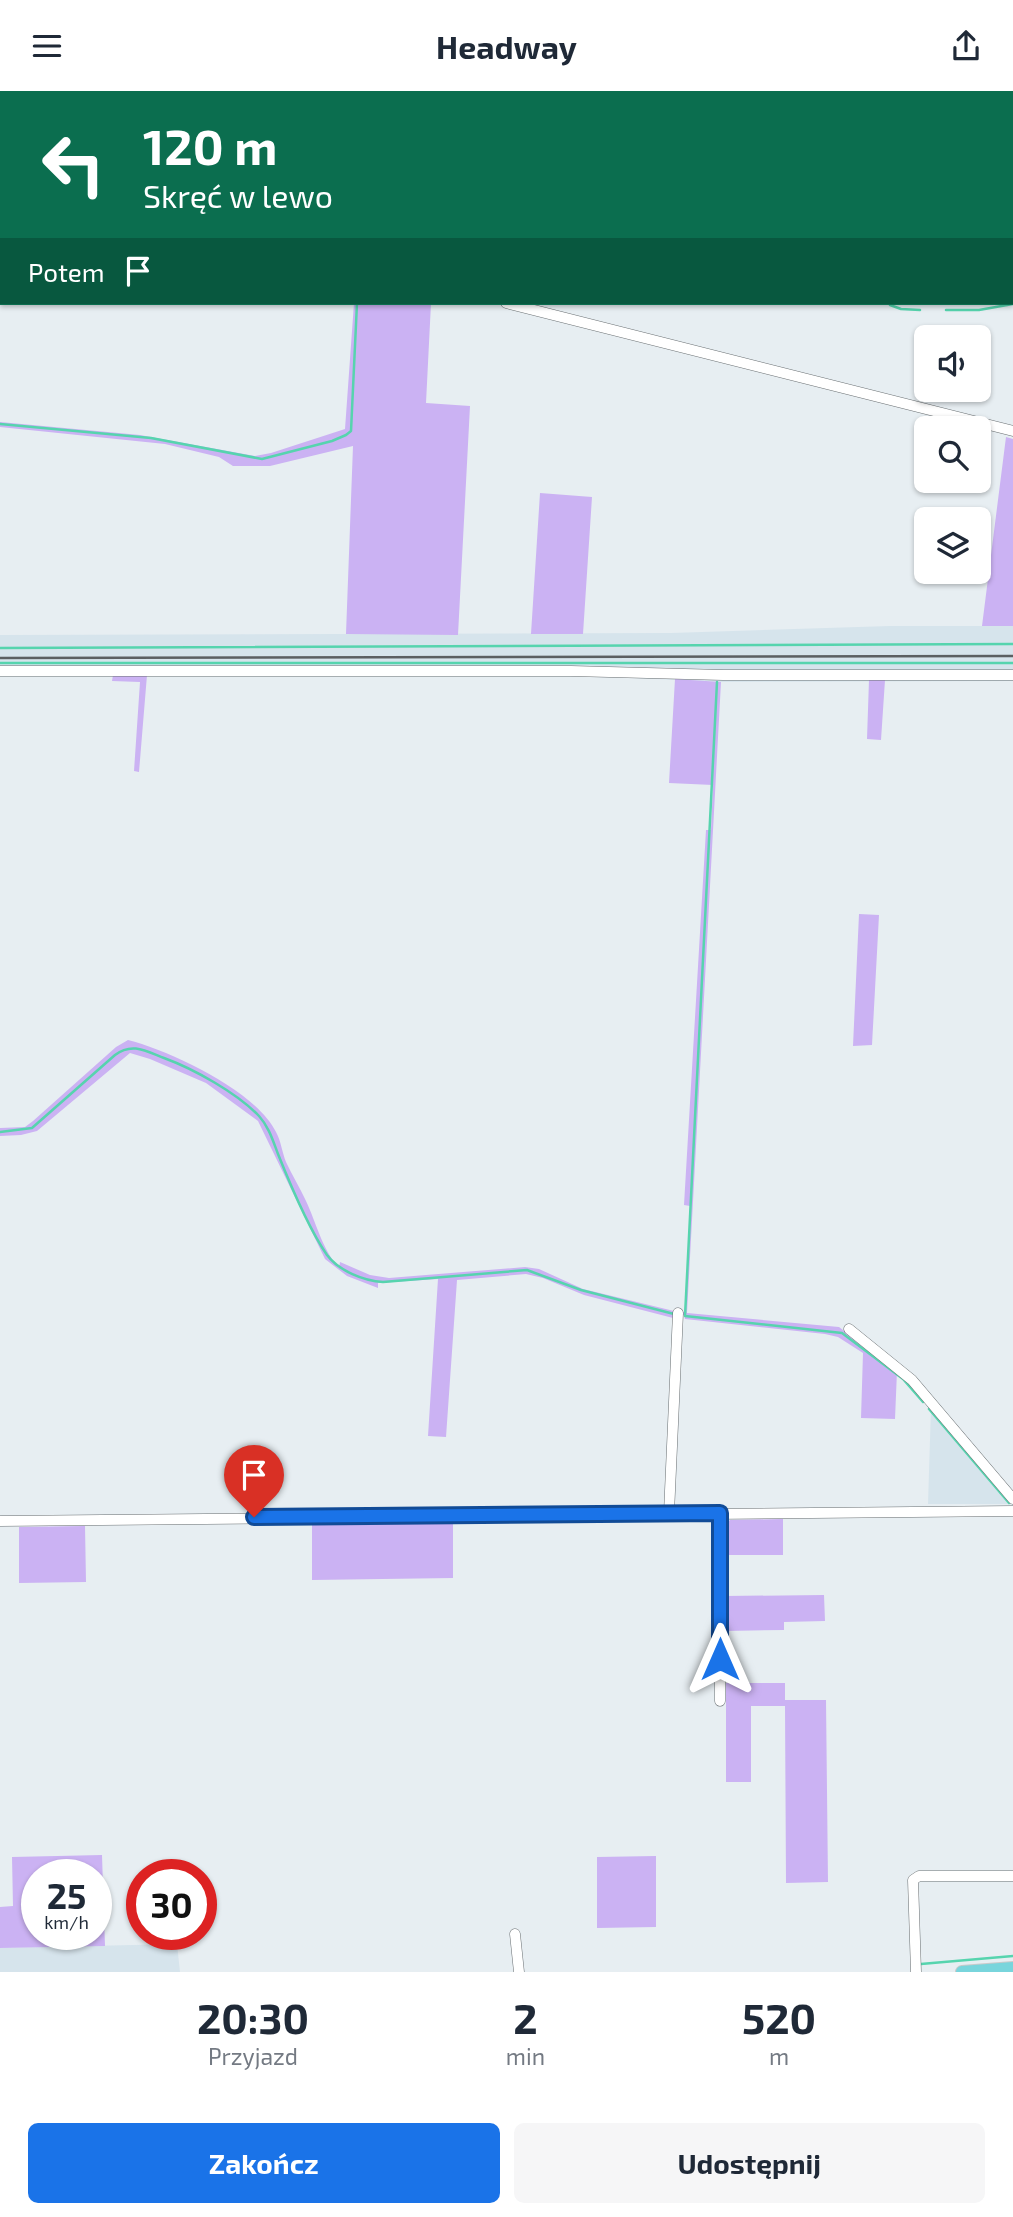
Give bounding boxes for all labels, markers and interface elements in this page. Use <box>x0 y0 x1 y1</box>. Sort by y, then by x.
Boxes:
icon: menu <box>28 27 66 65</box>
text: Headway <box>436 27 577 65</box>
icon: share <box>947 27 985 65</box>
text: 120 m <box>143 116 277 175</box>
icon: left <box>28 119 119 210</box>
text: Skręć w lewo <box>143 176 333 214</box>
icon: arrive <box>119 252 157 290</box>
text: Potem <box>28 256 105 287</box>
map controls <box>914 325 991 584</box>
button: sound <box>914 325 991 402</box>
button: search <box>914 416 991 493</box>
button: layers <box>914 507 991 584</box>
pin <box>224 1445 284 1517</box>
icon: arrive <box>235 1456 273 1494</box>
position arrow <box>683 1622 757 1696</box>
speed limit sign: 30 <box>126 1859 217 1950</box>
text: 25 <box>47 1874 86 1916</box>
text: km/h <box>44 1911 89 1933</box>
text: 20:30 <box>197 1992 309 2042</box>
text: 2 <box>513 1992 538 2042</box>
text: 520 <box>742 1992 816 2042</box>
text: Przyjazd <box>208 2042 298 2070</box>
text: min <box>506 2042 545 2070</box>
text: m <box>769 2042 789 2070</box>
button: Zakończ <box>28 2123 500 2203</box>
button: Udostępnij <box>514 2123 985 2203</box>

